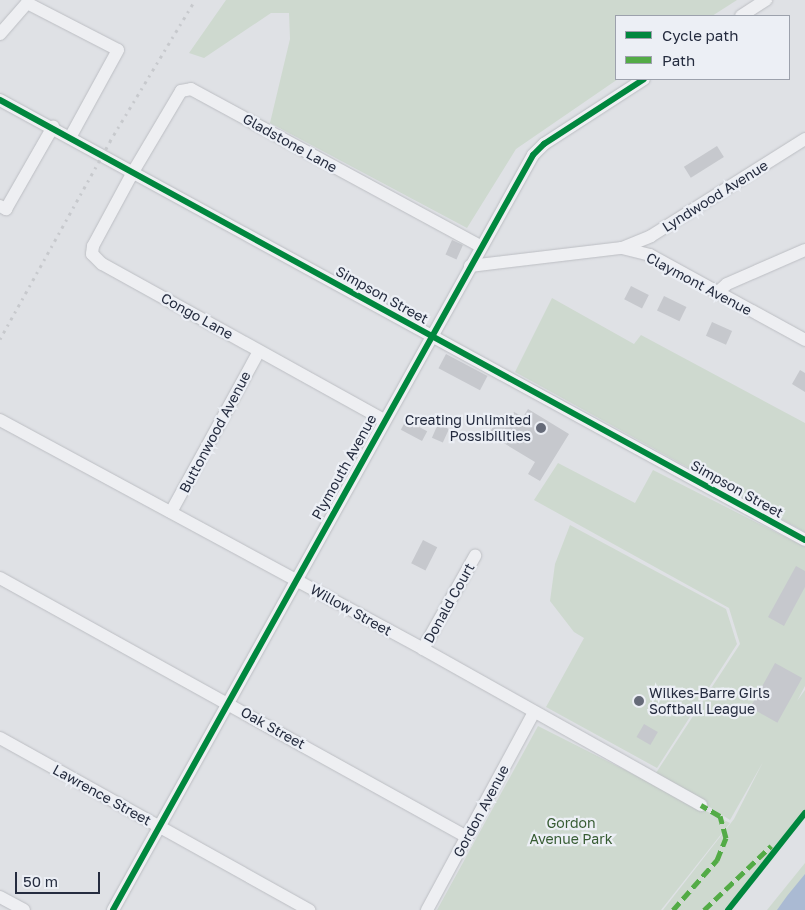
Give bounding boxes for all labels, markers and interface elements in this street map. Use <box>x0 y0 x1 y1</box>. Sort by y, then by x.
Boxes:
legend <box>615 15 790 80</box>
text: Cycle path <box>662 26 738 44</box>
text: Path <box>662 51 695 69</box>
street label: Gladstone Lane <box>240 110 340 176</box>
street label: Lyndwood Avenue <box>659 157 771 235</box>
street label: Claymont Avenue <box>643 249 755 319</box>
street label: Simpson Street <box>333 263 431 327</box>
street label: Congo Lane <box>158 289 236 343</box>
street label: Buttonwood Avenue <box>176 368 254 496</box>
street label: Plymouth Avenue <box>308 412 380 522</box>
place label: Creating Unlimited Possibilities <box>405 412 531 444</box>
marker: Creating Unlimited Possibilities <box>535 422 547 434</box>
street label: Simpson Street <box>688 457 786 521</box>
street label: Donald Court <box>420 560 478 646</box>
street label: Willow Street <box>307 581 395 639</box>
place label: Wilkes-Barre Girls Softball League <box>649 685 770 718</box>
marker: Wilkes-Barre Girls Softball League <box>633 695 645 707</box>
street label: Oak Street <box>238 703 308 753</box>
street label: Lawrence Street <box>50 761 154 829</box>
street label: Gordon Avenue <box>450 762 512 860</box>
park label: Gordon Avenue Park <box>529 815 613 848</box>
scale bar <box>18 862 102 894</box>
text: 50 m <box>23 872 58 890</box>

